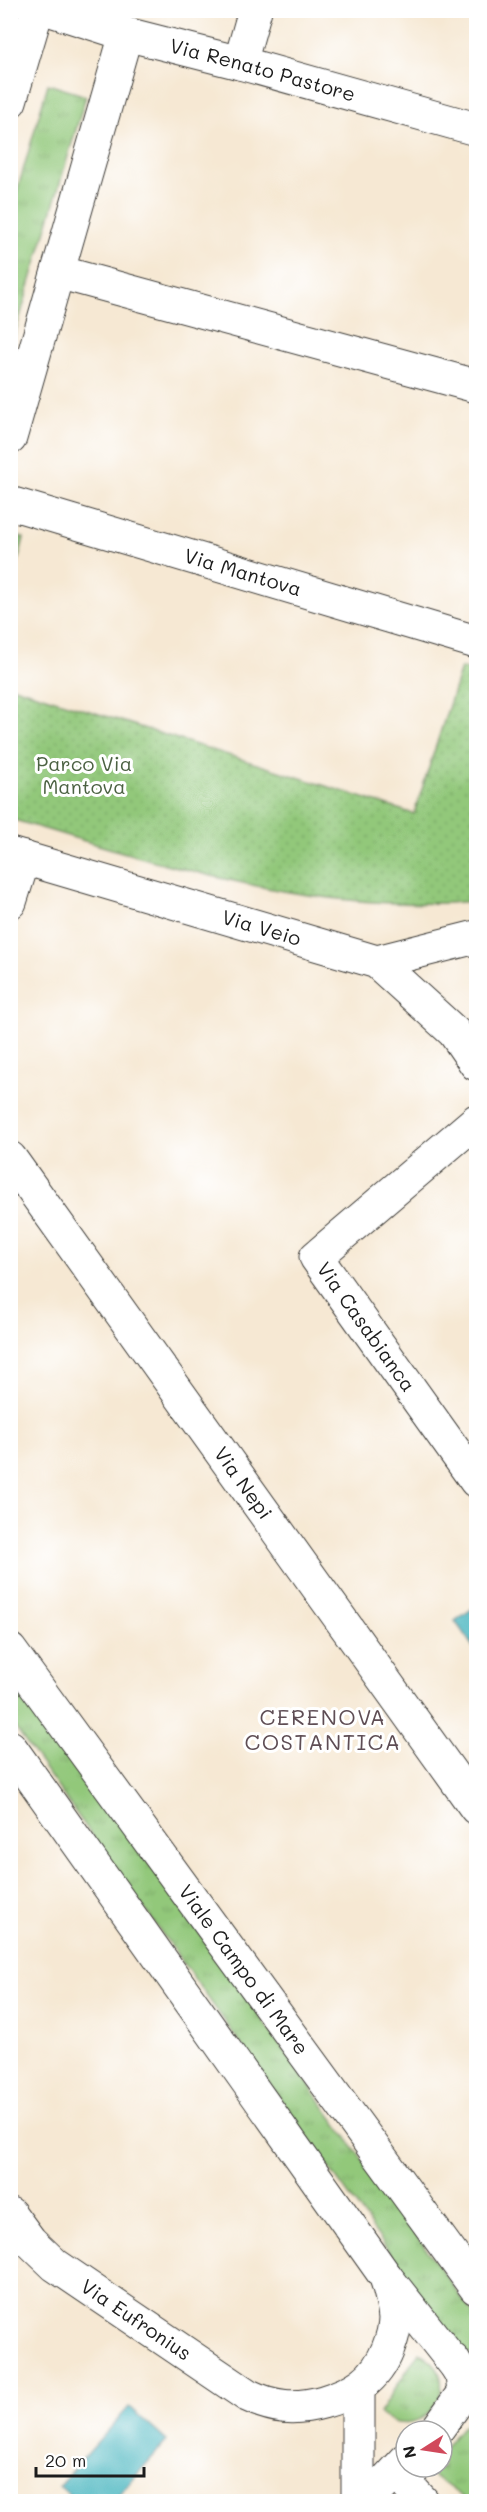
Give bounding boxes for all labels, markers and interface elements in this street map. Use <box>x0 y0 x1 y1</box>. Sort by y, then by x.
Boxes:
street label: Via Renato Pastore <box>167 32 359 107</box>
street label: Via Mantova <box>181 542 305 601</box>
park label: Parco Via Mantova <box>36 750 132 799</box>
street label: Via Veio <box>219 903 304 951</box>
street label: Via Casabianca <box>312 1256 422 1396</box>
street label: Via Nepi <box>209 1441 279 1524</box>
district label: CERENOVA COSTANTICA <box>244 1702 402 1756</box>
street label: Viale Campo di Mare <box>174 1879 315 2060</box>
street label: Via Eufronius <box>76 2272 197 2366</box>
north arrow <box>394 2419 454 2479</box>
scale bar <box>36 2440 144 2478</box>
text: N <box>397 2444 420 2460</box>
text: 20 m <box>45 2448 86 2472</box>

